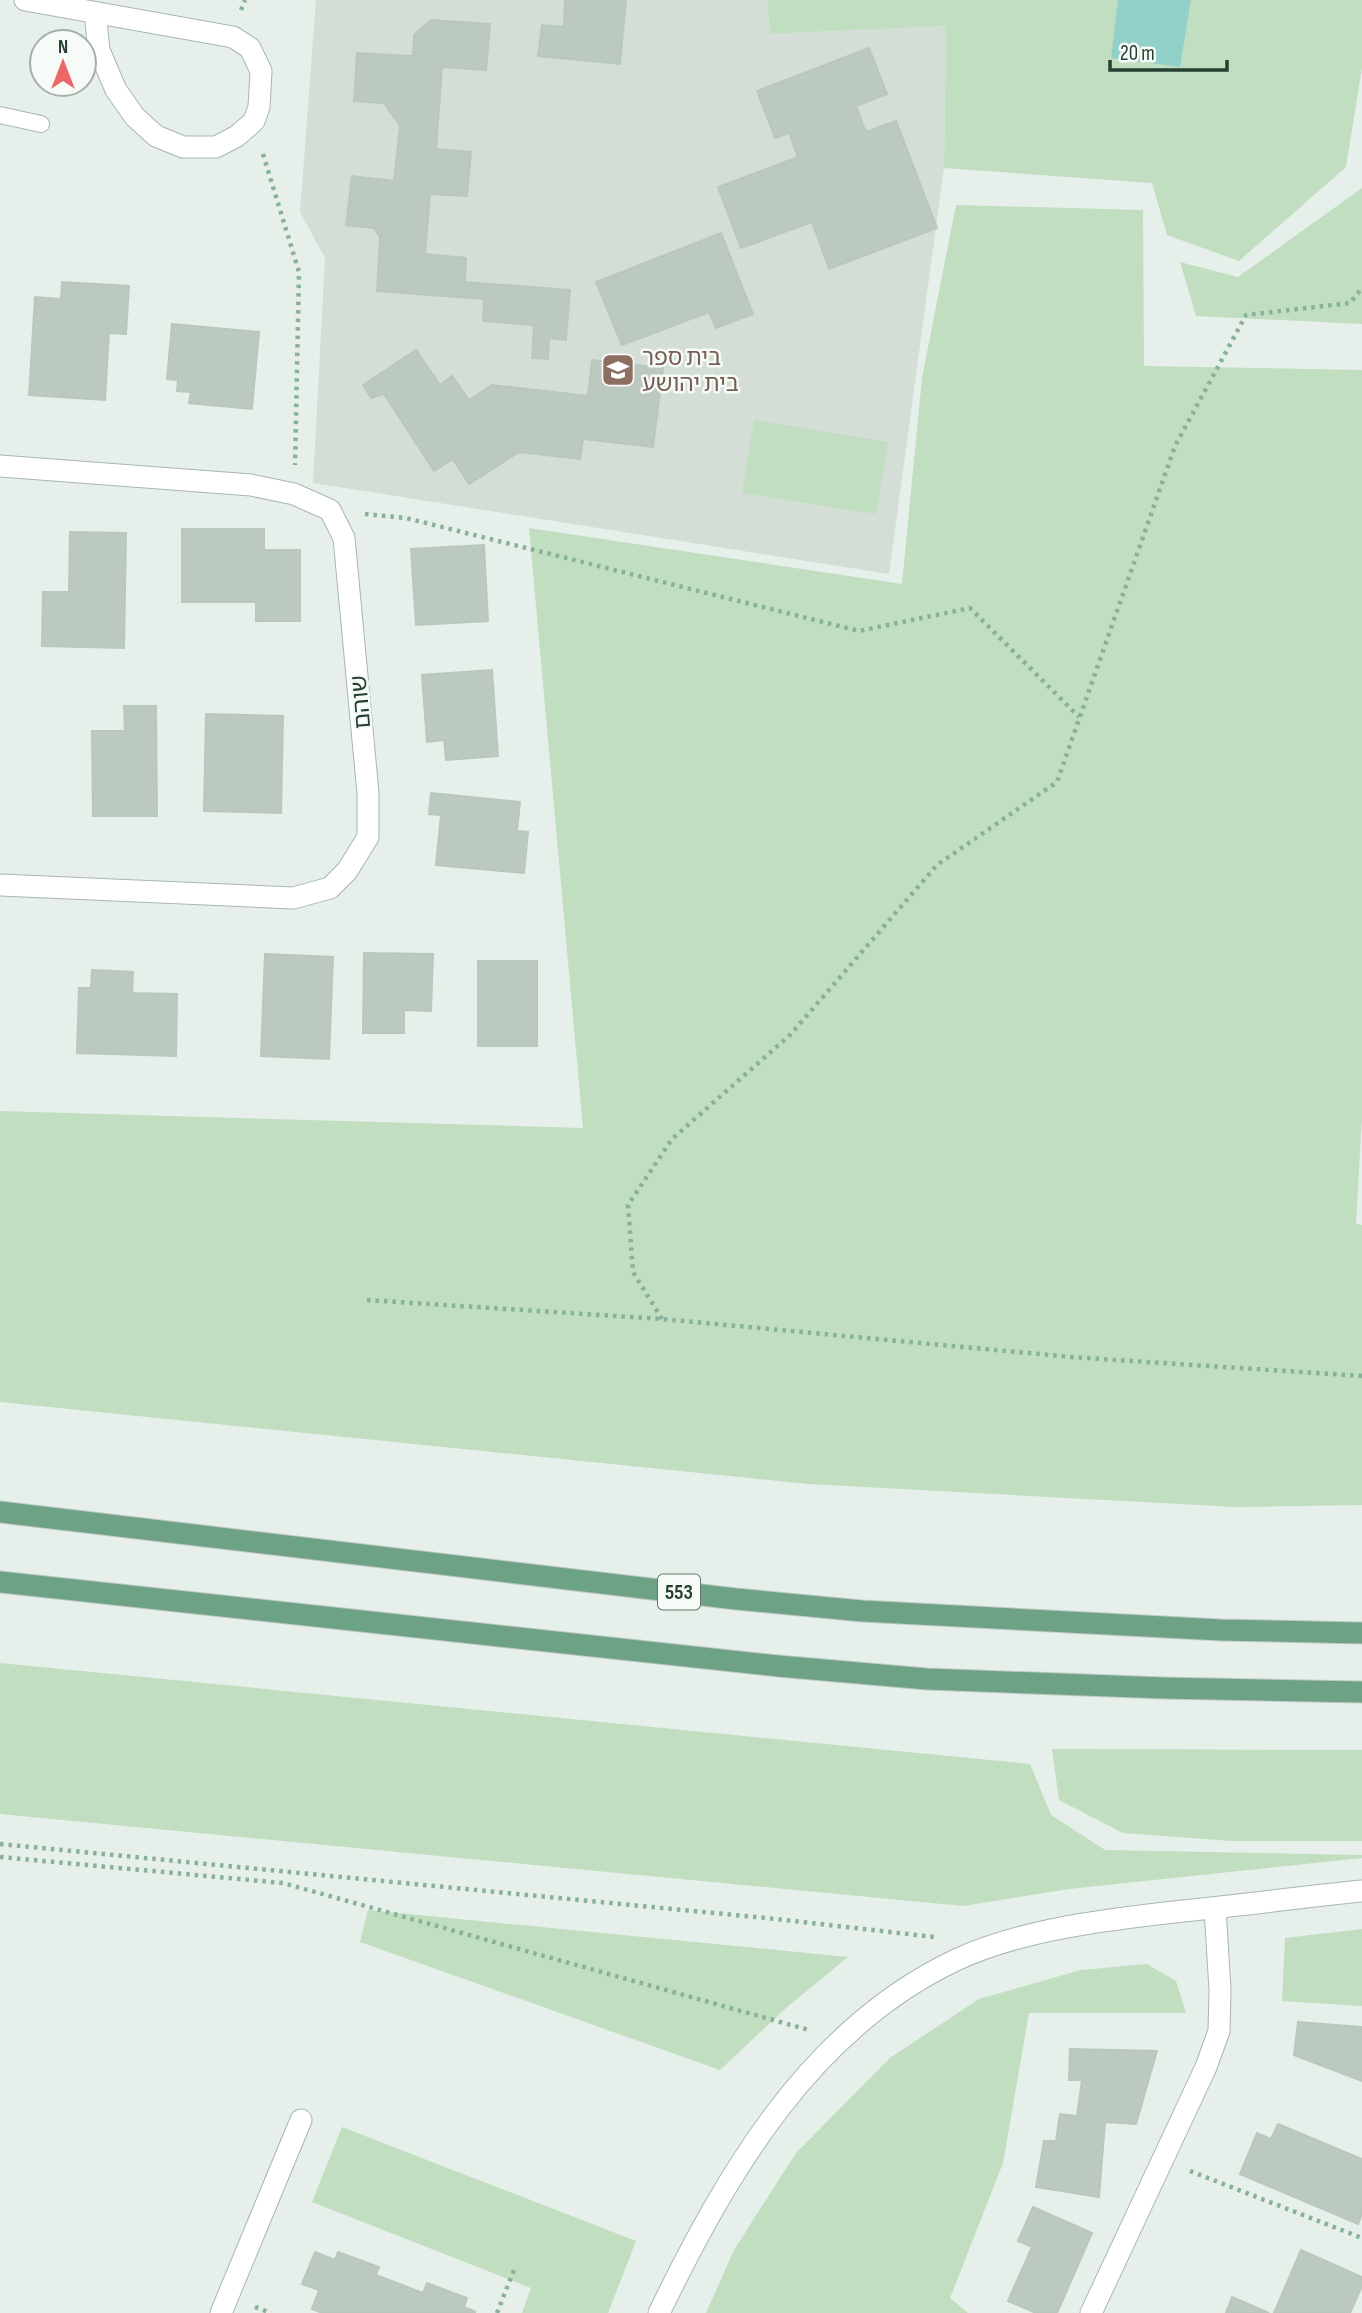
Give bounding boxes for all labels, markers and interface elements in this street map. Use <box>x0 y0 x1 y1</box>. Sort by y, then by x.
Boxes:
north arrow <box>28 28 98 98</box>
scale bar <box>1110 28 1227 72</box>
text: N <box>58 36 68 59</box>
text: 20 m <box>1120 41 1155 66</box>
place label: בית ספר בית יהושע <box>642 344 739 398</box>
school or university icon: בית ספר בית יהושע <box>599 351 637 389</box>
street label: שוהם <box>345 674 377 730</box>
road number: 553 <box>658 1574 700 1610</box>

